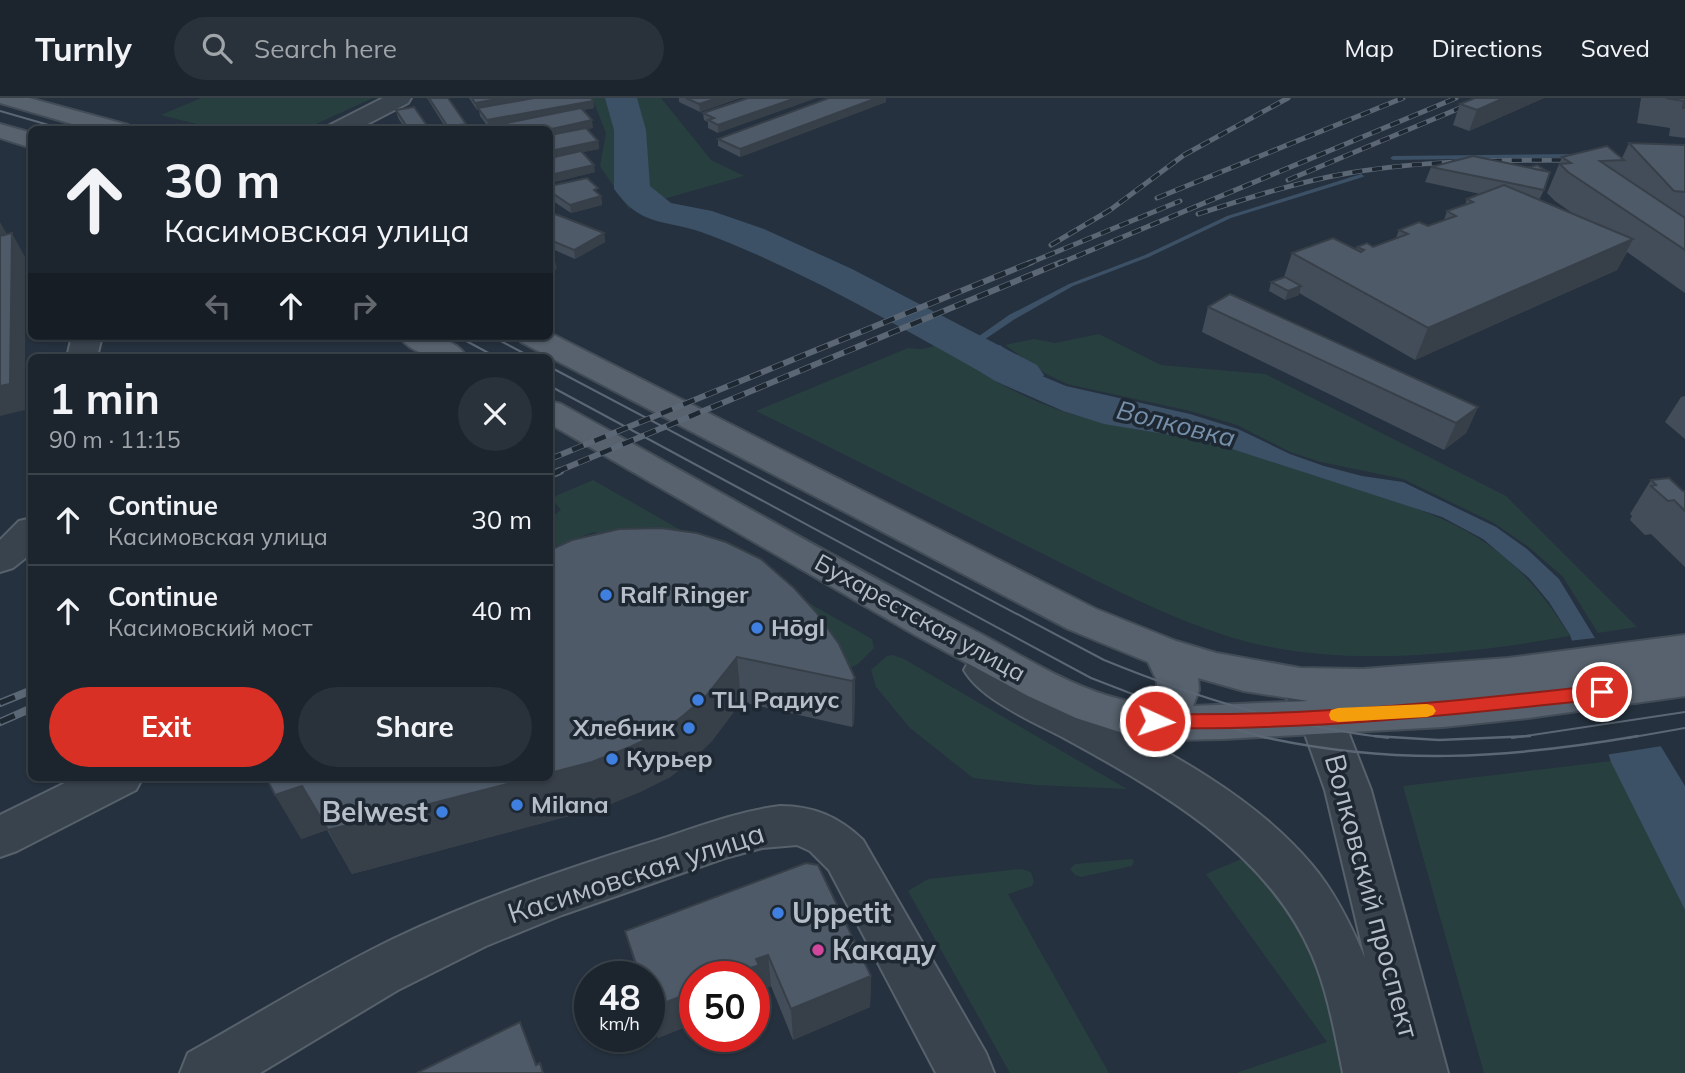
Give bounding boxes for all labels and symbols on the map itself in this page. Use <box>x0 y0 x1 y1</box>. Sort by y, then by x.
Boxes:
water label: Волковка <box>1113 393 1239 454</box>
street label: Бухарестская улица <box>810 547 1031 688</box>
place label: Ralf Ringer <box>620 579 749 609</box>
marker: Ralf Ringer <box>598 587 614 603</box>
place label: Hōgl <box>771 612 825 642</box>
marker: Hōgl <box>749 620 765 636</box>
pin <box>1572 662 1632 722</box>
place label: ТЦ Радиус <box>712 684 840 714</box>
position arrow <box>1118 684 1192 758</box>
marker: ТЦ Радиус <box>690 692 706 708</box>
place label: Хлебник <box>572 712 675 742</box>
marker: Хлебник <box>681 720 697 736</box>
place label: Курьер <box>626 743 713 773</box>
street label: Волковский проспект <box>1318 750 1427 1042</box>
marker: Курьер <box>604 751 620 767</box>
place label: Milana <box>531 789 609 819</box>
place label: Belwest <box>322 794 428 829</box>
marker: Milana <box>509 797 525 813</box>
marker: Belwest <box>434 804 450 820</box>
street label: Касимовская улица <box>503 815 768 931</box>
place label: Uppetit <box>792 895 892 930</box>
marker: Uppetit <box>770 905 786 921</box>
place label: Какаду <box>832 932 937 967</box>
marker: Какаду <box>810 942 826 958</box>
speed limit sign: 50 <box>679 961 770 1052</box>

